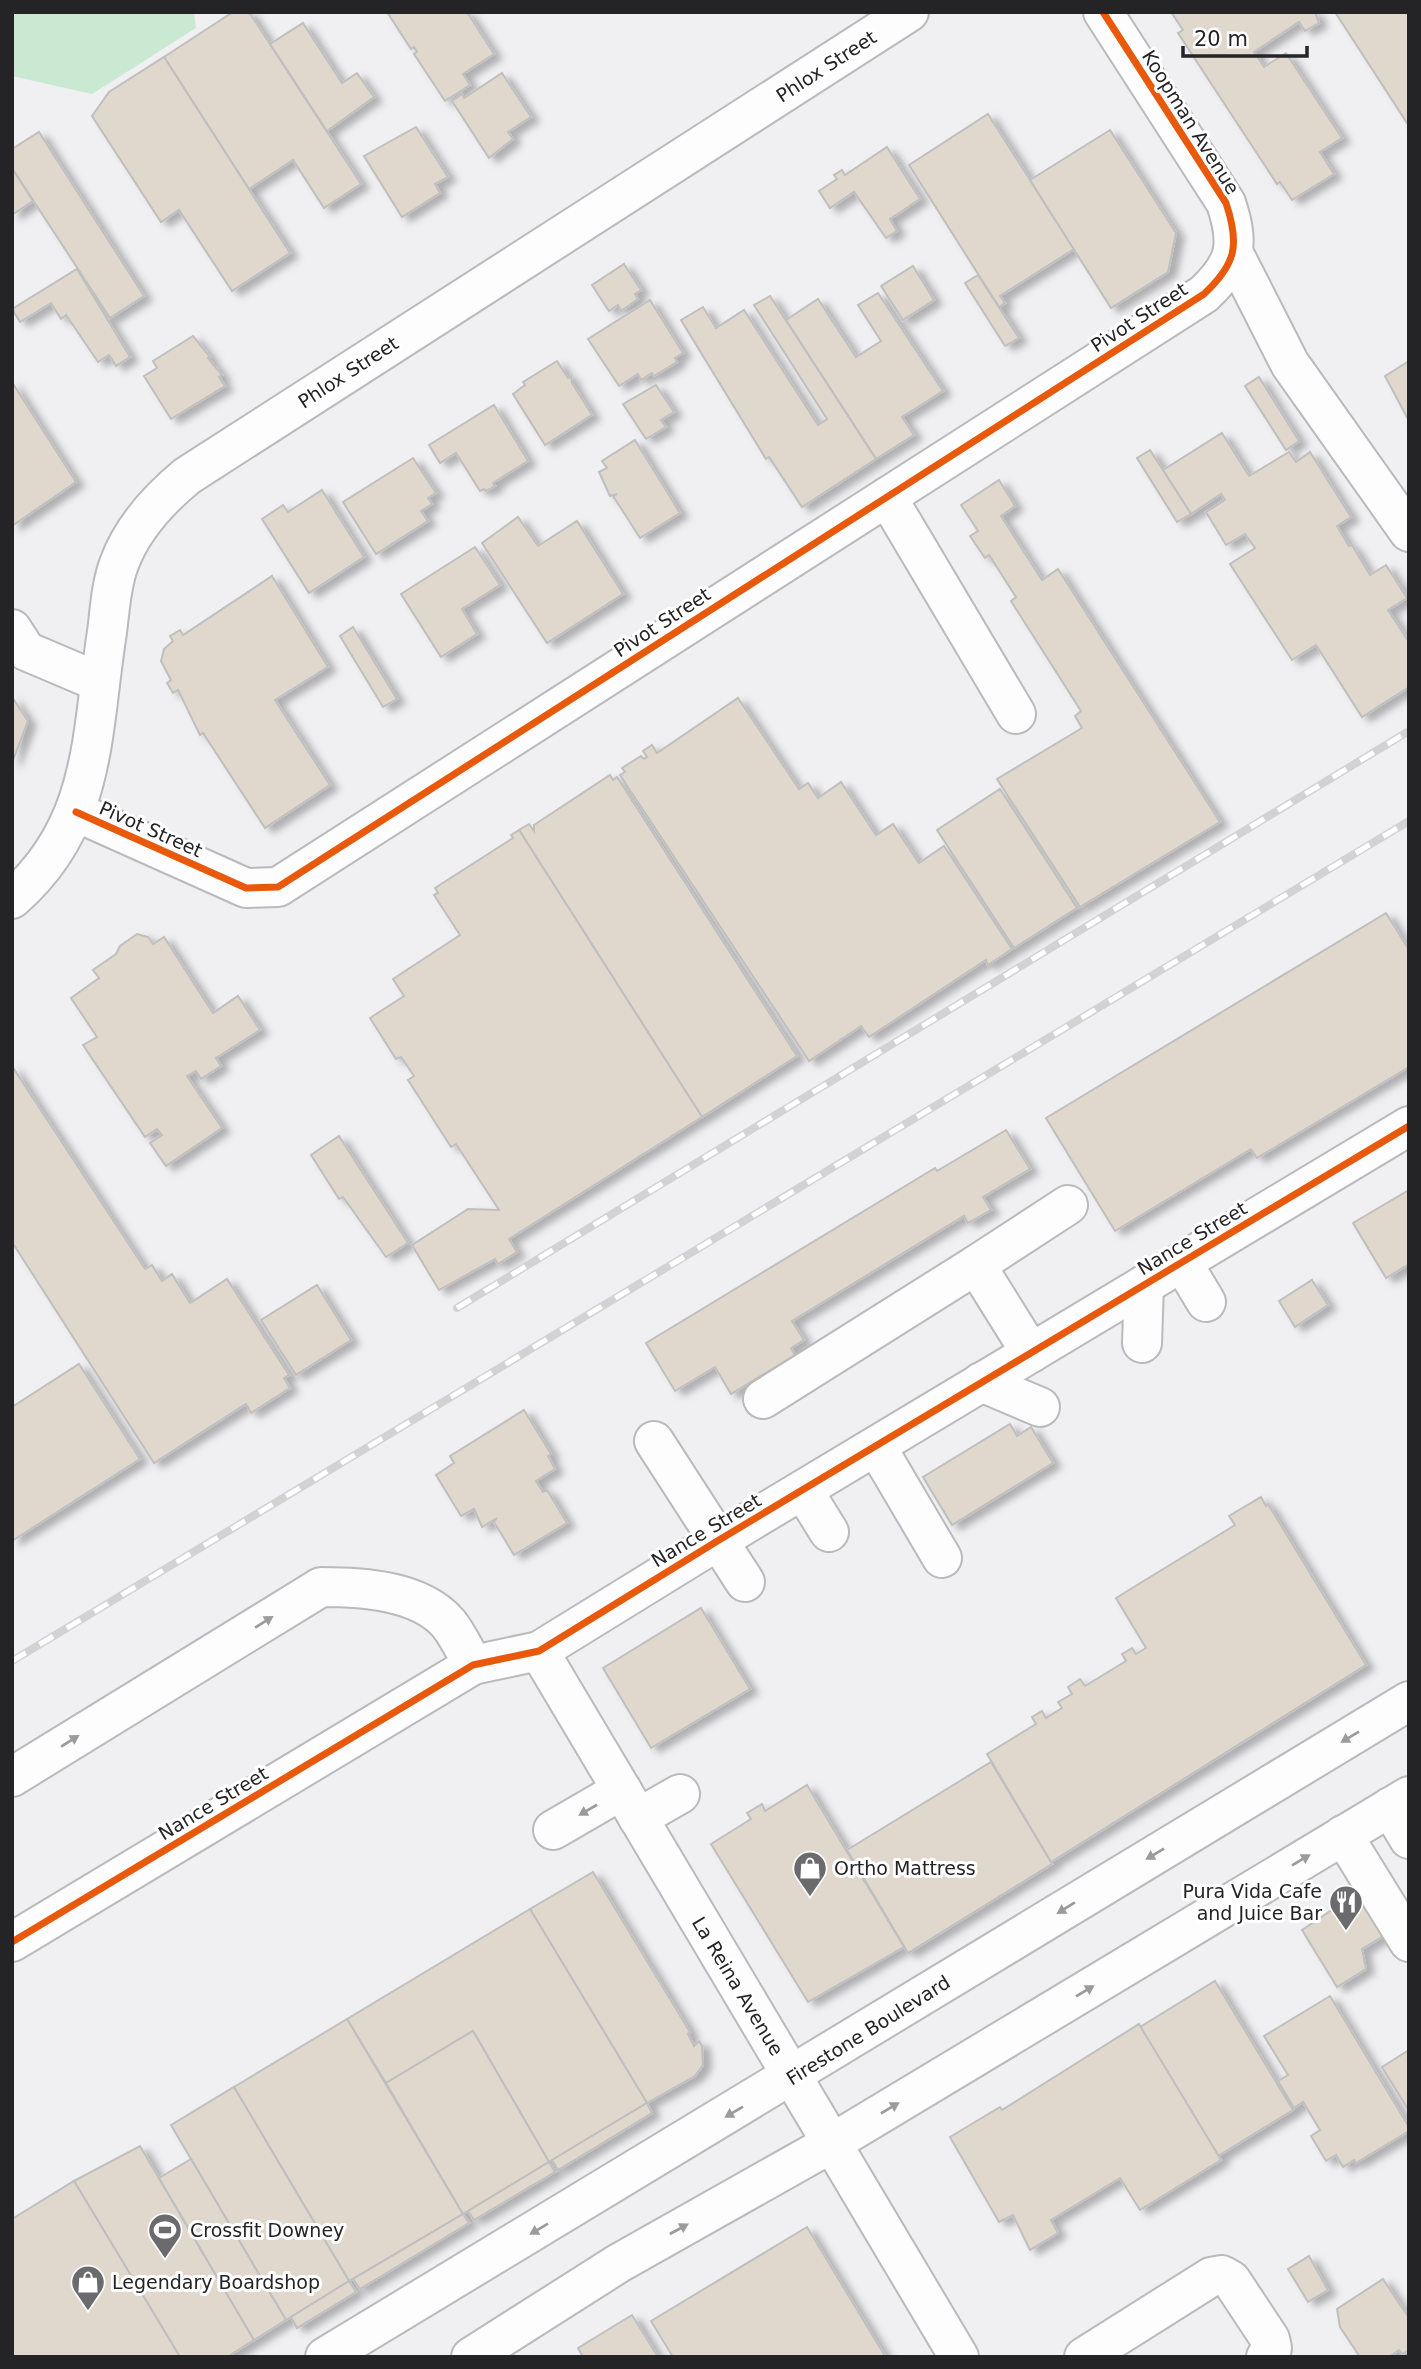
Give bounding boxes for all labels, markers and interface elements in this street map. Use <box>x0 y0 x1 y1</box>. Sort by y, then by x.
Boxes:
scale bar <box>1183 14 1307 58</box>
street label: Phlox Street <box>772 26 880 106</box>
text: 20 m <box>1194 27 1248 51</box>
street label: Koopman Avenue <box>1138 46 1244 198</box>
street label: Pivot Street <box>1087 278 1191 356</box>
street label: Phlox Street <box>294 332 402 412</box>
street label: Pivot Street <box>610 583 714 661</box>
street label: Pivot Street <box>96 796 206 862</box>
street label: Nance Street <box>1133 1197 1251 1279</box>
street label: Nance Street <box>647 1489 765 1571</box>
one-way arrow <box>255 1616 274 1629</box>
one-way arrow <box>1341 1730 1360 1743</box>
one-way arrow <box>61 1735 80 1748</box>
street label: Nance Street <box>154 1762 272 1844</box>
one-way arrow <box>578 1804 597 1816</box>
one-way arrow <box>1146 1847 1165 1860</box>
shop icon: Ortho Mattress <box>791 1849 829 1898</box>
one-way arrow <box>1291 1854 1310 1867</box>
place label: Ortho Mattress <box>834 1857 976 1879</box>
place label: Pura Vida Cafe and Juice Bar <box>1182 1880 1322 1924</box>
restaurant icon: Pura Vida Cafe and Juice Bar <box>1327 1883 1365 1932</box>
one-way arrow <box>1056 1902 1075 1915</box>
street label: La Reina Avenue <box>688 1913 788 2059</box>
street label: Firestone Boulevard <box>782 1971 954 2089</box>
one-way arrow <box>1075 1984 1094 1997</box>
one-way arrow <box>881 2102 900 2115</box>
one-way arrow <box>724 2106 743 2118</box>
sports icon: Crossfit Downey <box>146 2211 184 2260</box>
place label: Crossfit Downey <box>190 2219 344 2241</box>
one-way arrow <box>529 2223 548 2235</box>
one-way arrow <box>669 2223 688 2235</box>
shop icon: Legendary Boardshop <box>69 2263 107 2312</box>
place label: Legendary Boardshop <box>112 2271 320 2293</box>

